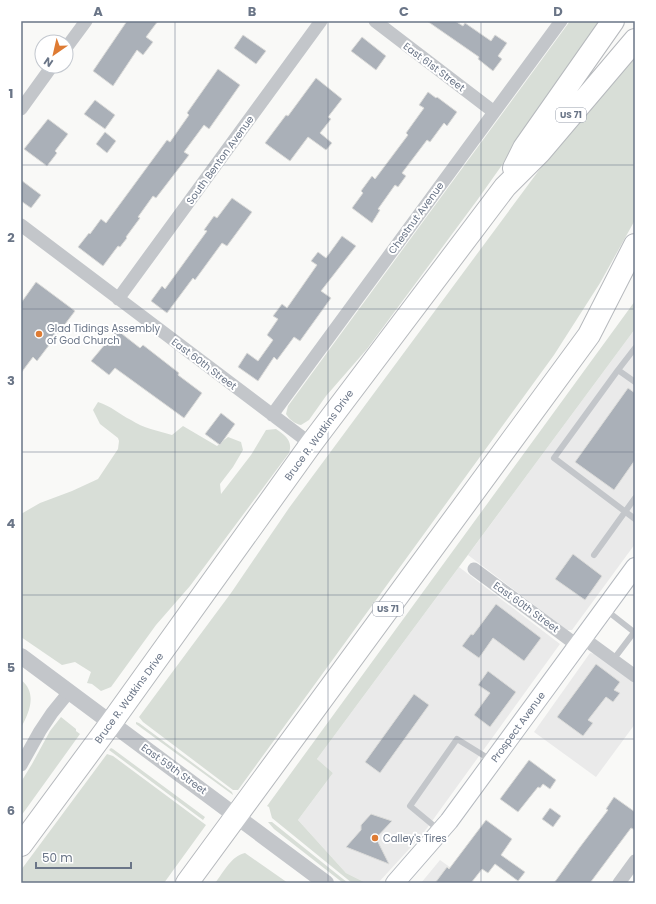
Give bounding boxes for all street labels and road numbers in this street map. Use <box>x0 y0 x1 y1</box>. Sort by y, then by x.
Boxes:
street label: East 61st Street <box>400 39 468 95</box>
road number: US 71 <box>556 108 586 122</box>
street label: South Benton Avenue <box>183 112 257 208</box>
street label: Chestnut Avenue <box>385 179 447 257</box>
street label: East 60th Street <box>168 335 240 394</box>
street label: Bruce R. Watkins Drive <box>281 386 357 484</box>
street label: East 60th Street <box>490 578 562 636</box>
road number: US 71 <box>373 602 403 616</box>
street label: Bruce R. Watkins Drive <box>91 649 167 747</box>
street label: Prospect Avenue <box>487 689 549 765</box>
street label: East 59th Street <box>138 740 210 798</box>

